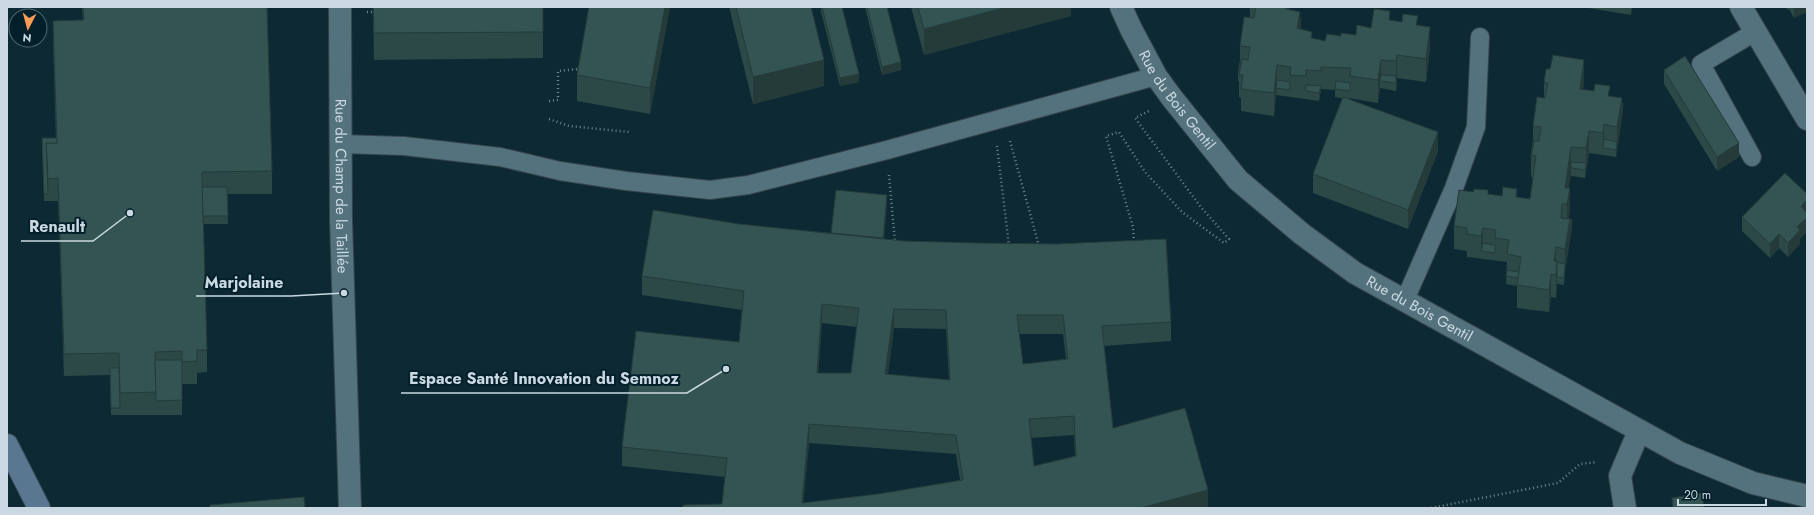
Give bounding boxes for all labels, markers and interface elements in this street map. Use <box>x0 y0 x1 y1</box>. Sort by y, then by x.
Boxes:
north arrow <box>8 8 48 48</box>
text: N <box>22 30 32 46</box>
street label: Rue du Bois Gentil <box>1133 46 1221 155</box>
street label: Rue du Champ de la Taillée <box>329 99 354 274</box>
callout: Renault <box>21 213 93 241</box>
text: Renault <box>29 215 86 238</box>
callout: Marjolaine <box>196 268 291 296</box>
street label: Rue du Bois Gentil <box>1362 270 1477 347</box>
text: Marjolaine <box>205 271 283 294</box>
callout: Espace Santé Innovation du Semnoz <box>401 365 687 393</box>
text: Espace Santé Innovation du Semnoz <box>409 367 680 390</box>
scale bar <box>1678 481 1766 507</box>
text: 20 m <box>1684 486 1711 504</box>

